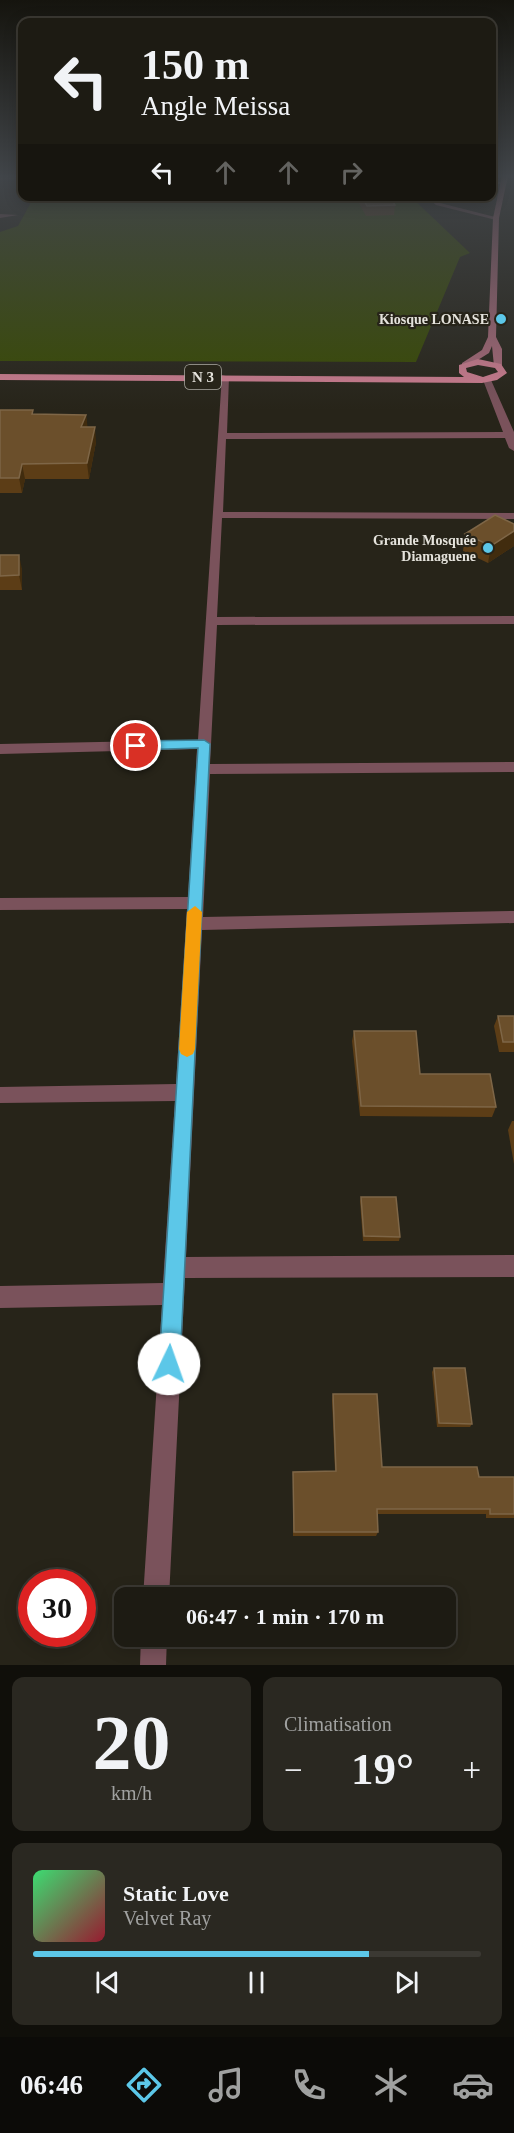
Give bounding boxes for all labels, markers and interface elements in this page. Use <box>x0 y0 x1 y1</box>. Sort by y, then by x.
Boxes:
icon: left <box>42 42 120 120</box>
text: 150 m <box>141 42 250 88</box>
text: Angle Meissa <box>141 91 290 121</box>
icon: left <box>146 156 179 189</box>
icon: ahead <box>209 156 242 189</box>
icon: ahead <box>272 156 305 189</box>
icon: right <box>335 156 368 189</box>
place label: Kiosque LONASE <box>379 312 489 327</box>
marker: Kiosque LONASE <box>494 312 508 326</box>
road number: N 3 <box>185 365 221 389</box>
place label: Grande Mosquée Diamaguene <box>373 533 476 564</box>
marker: Grande Mosquée Diamaguene <box>481 541 495 555</box>
pin <box>110 720 161 771</box>
icon: arrive <box>119 729 152 762</box>
position arrow <box>137 1332 201 1396</box>
speed limit sign: 30 <box>18 1569 96 1647</box>
text: 06:47 · 1 min · 170 m <box>186 1604 384 1629</box>
text: 20 <box>93 1699 171 1786</box>
text: Climatisation <box>284 1713 392 1735</box>
text: 19° <box>351 1744 414 1794</box>
text: − <box>284 1752 303 1788</box>
text: + <box>462 1752 481 1788</box>
text: km/h <box>111 1782 152 1804</box>
text: Static Love <box>123 1881 229 1906</box>
text: Velvet Ray <box>123 1907 211 1929</box>
icon: previous <box>91 1966 124 1999</box>
icon: pause <box>240 1966 273 1999</box>
icon: next <box>390 1966 423 1999</box>
icon: directions <box>123 2064 165 2106</box>
icon: music <box>205 2064 247 2106</box>
icon: phone <box>288 2064 330 2106</box>
icon: climate <box>370 2064 412 2106</box>
icon: car <box>452 2064 494 2106</box>
text: 06:46 <box>20 2070 83 2100</box>

